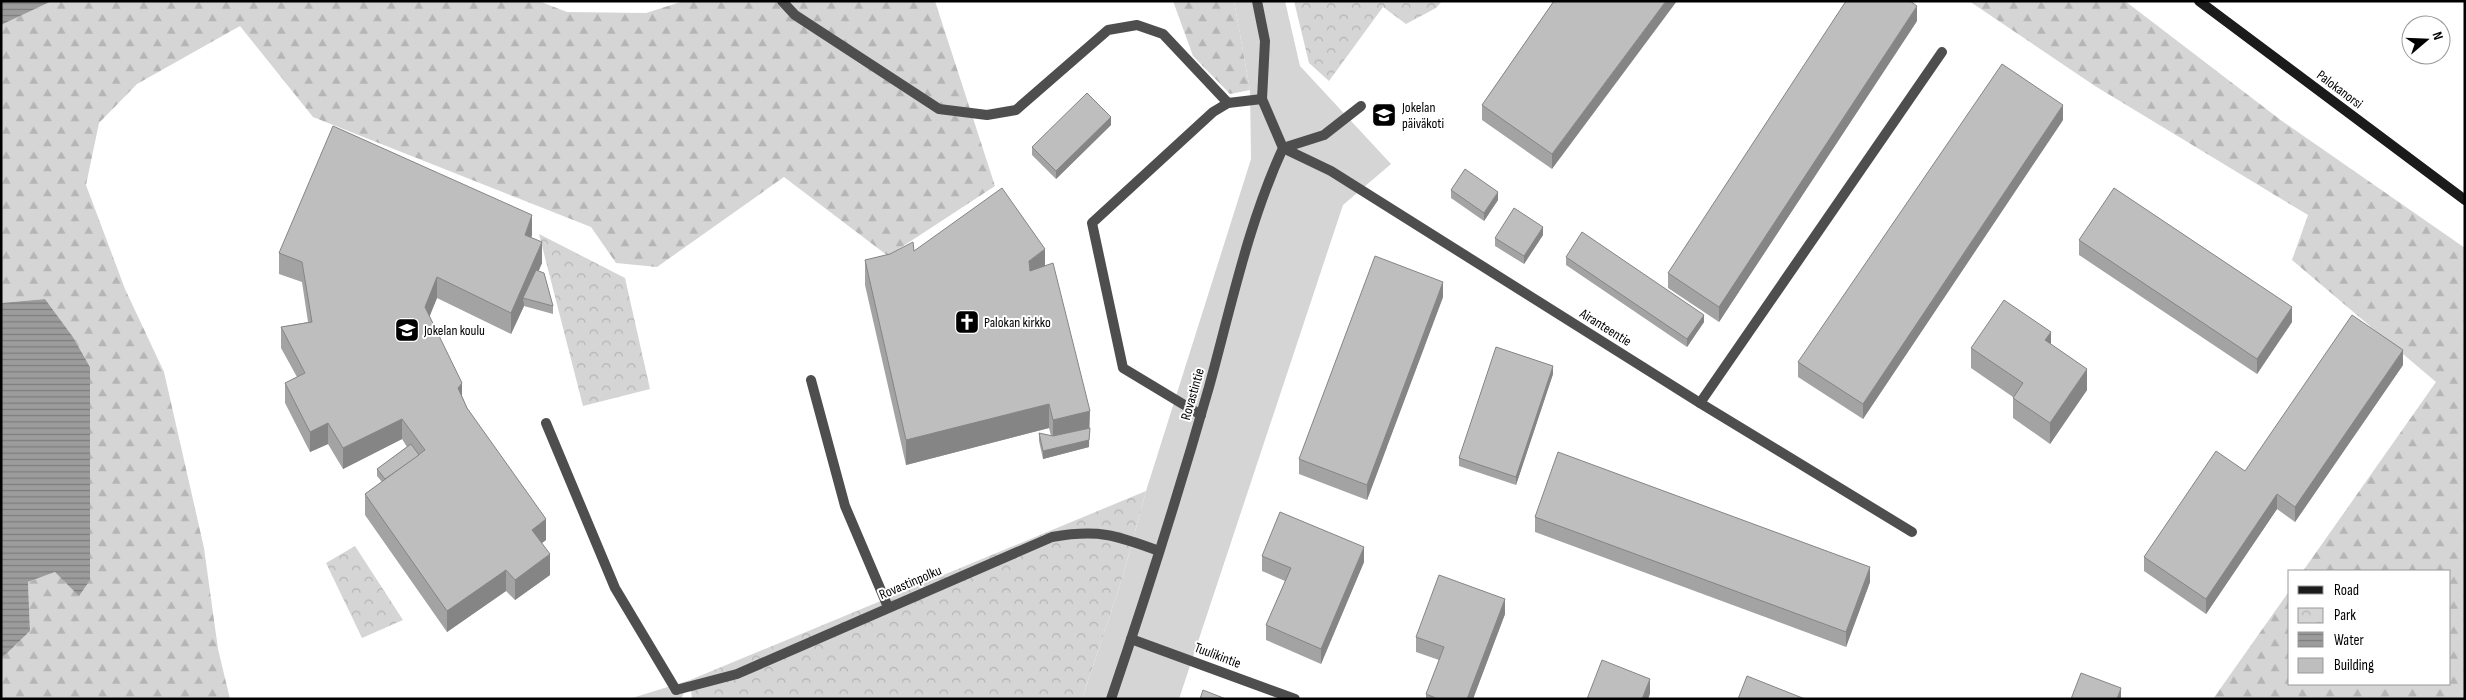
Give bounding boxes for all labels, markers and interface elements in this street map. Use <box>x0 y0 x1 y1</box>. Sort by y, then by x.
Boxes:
north arrow <box>2401 15 2451 65</box>
text: N <box>2429 30 2447 42</box>
street label: Palokanorsi <box>2313 67 2366 112</box>
place label: Jokelan päiväkoti <box>1401 99 1444 132</box>
school or university icon: Jokelan päiväkoti <box>1371 102 1397 128</box>
street label: Airanteentie <box>1576 304 1635 350</box>
church icon: Palokan kirkko <box>954 309 980 335</box>
place label: Palokan kirkko <box>984 314 1051 331</box>
school or university icon: Jokelan koulu <box>394 317 420 343</box>
place label: Jokelan koulu <box>423 322 485 339</box>
street label: Rovastintie <box>1177 366 1208 422</box>
street label: Rovastinpolku <box>877 562 944 603</box>
legend <box>2288 570 2451 685</box>
text: Road <box>2334 581 2359 600</box>
text: Park <box>2334 606 2356 625</box>
text: Water <box>2334 631 2365 650</box>
street label: Tuulikintie <box>1192 639 1243 672</box>
text: Building <box>2334 656 2374 675</box>

